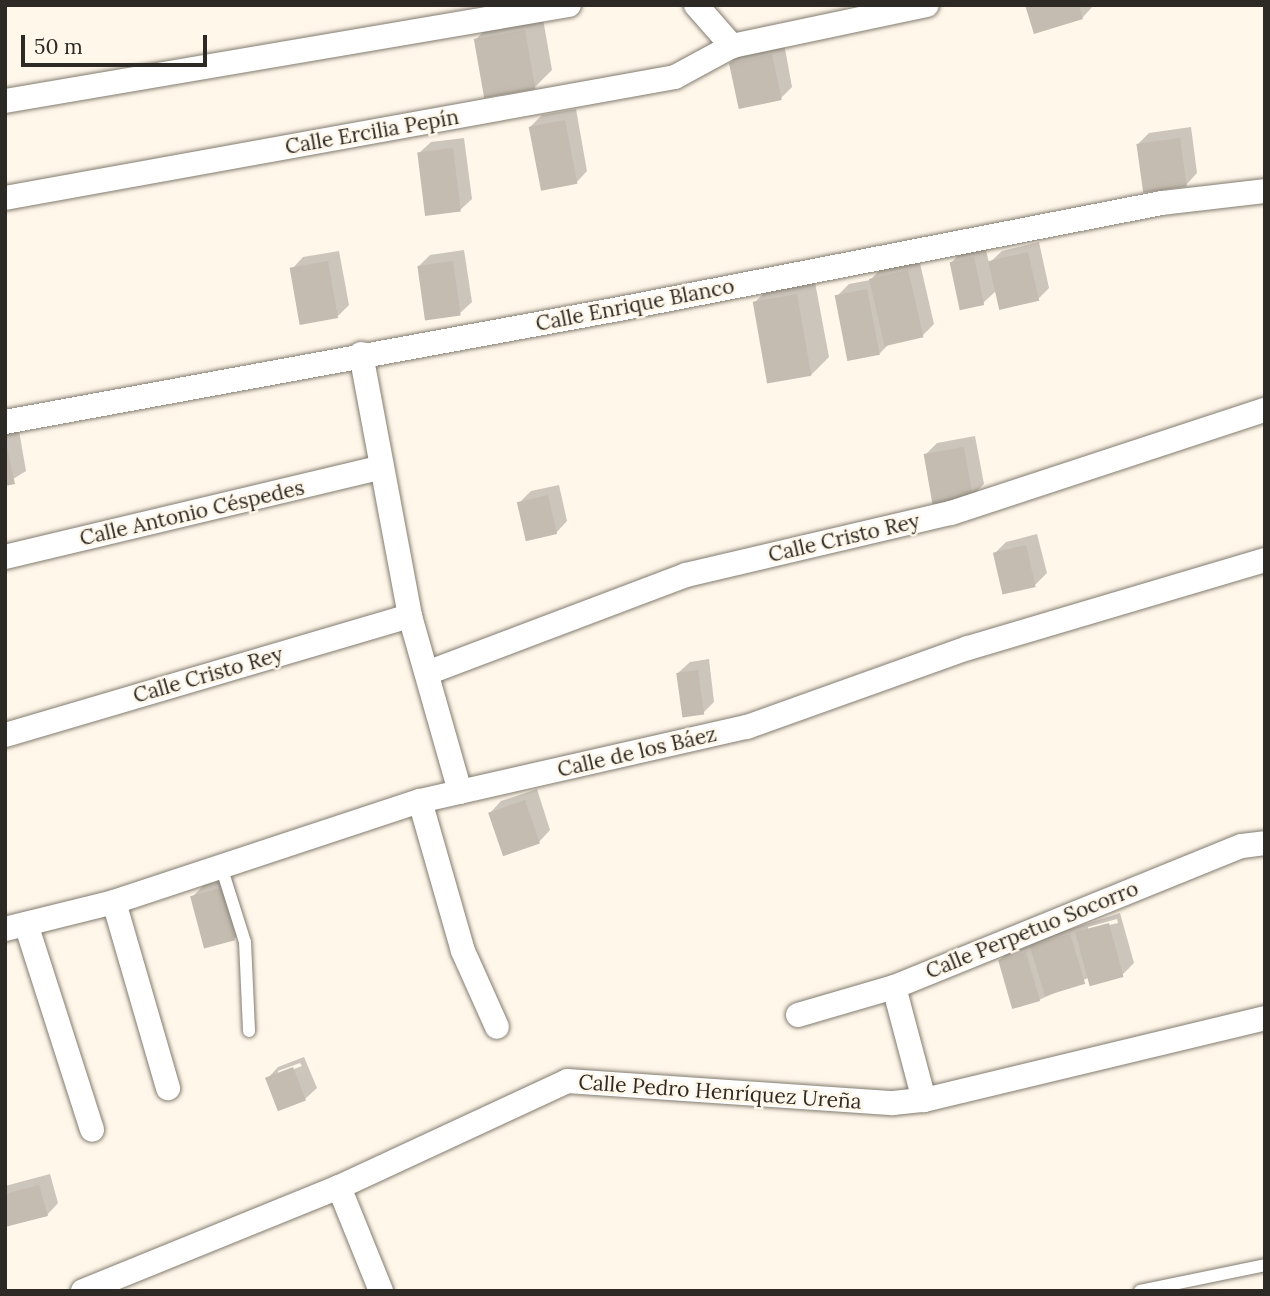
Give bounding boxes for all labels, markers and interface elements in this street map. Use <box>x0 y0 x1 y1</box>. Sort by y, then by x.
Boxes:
scale bar <box>24 21 210 65</box>
text: 50 m <box>34 33 83 60</box>
street label: Calle Ercilia Pepín <box>283 104 461 160</box>
street label: Calle Enrique Blanco <box>534 273 736 337</box>
street label: Calle Antonio Céspedes <box>77 475 307 551</box>
street label: Calle Cristo Rey <box>766 508 922 568</box>
street label: Calle Cristo Rey <box>130 642 286 708</box>
street label: Calle de los Báez <box>555 721 719 783</box>
street label: Calle Perpetuo Socorro <box>922 876 1142 984</box>
street label: Calle Pedro Henríquez Ureña <box>577 1070 863 1114</box>

